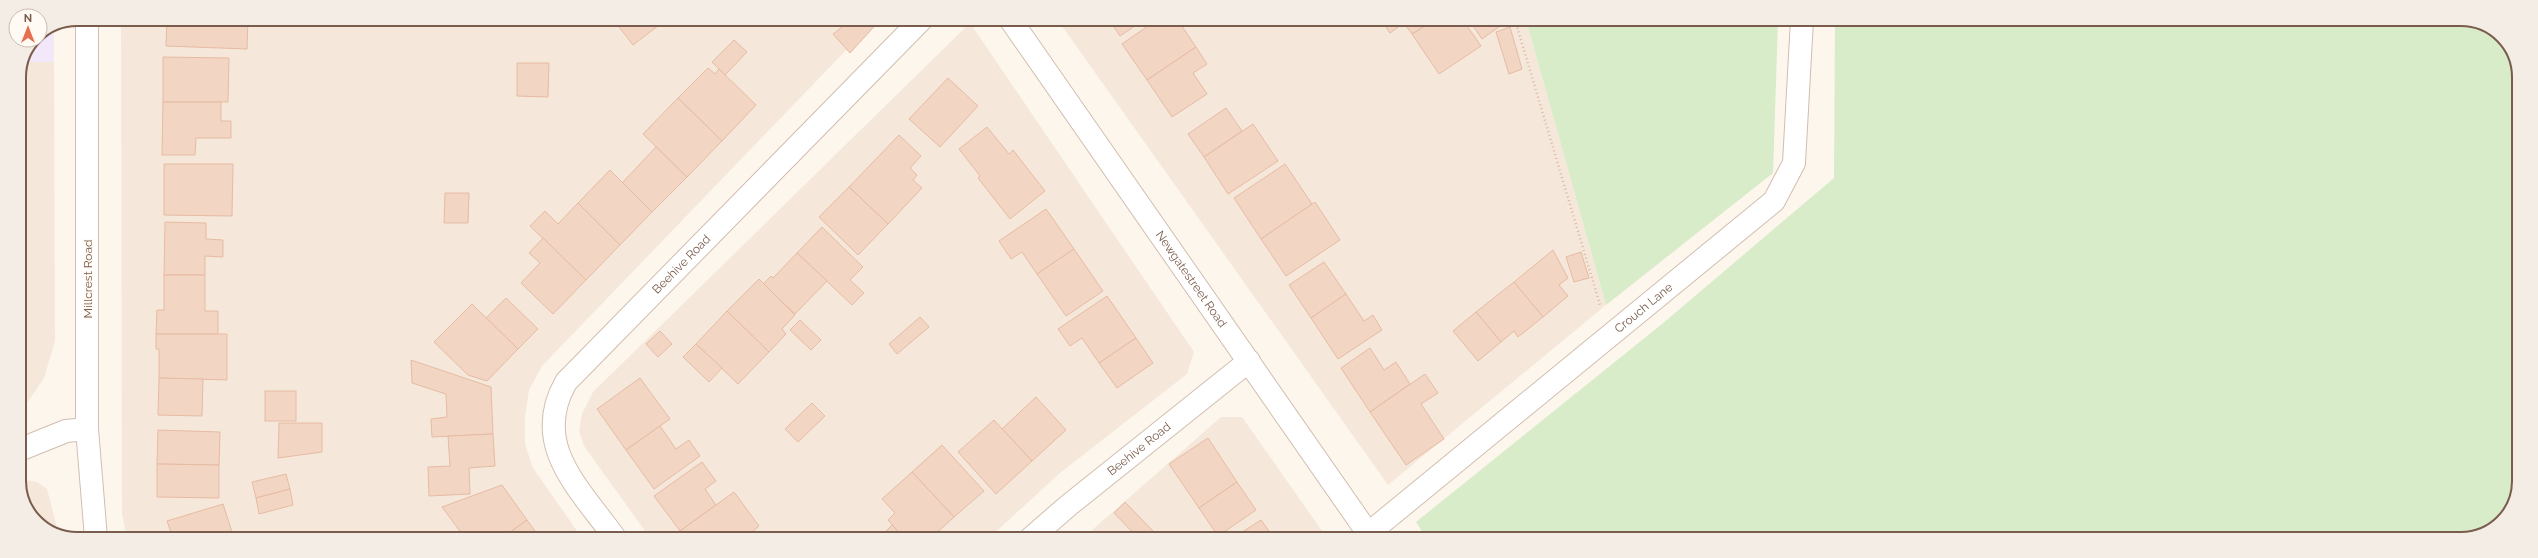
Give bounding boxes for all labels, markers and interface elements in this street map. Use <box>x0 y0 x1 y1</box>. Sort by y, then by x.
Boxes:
north arrow <box>8 8 48 48</box>
text: N <box>24 12 32 25</box>
street label: Newgatestreet Road <box>1153 228 1230 330</box>
street label: Beehive Road <box>650 232 713 297</box>
street label: Millcrest Road <box>81 240 95 318</box>
street label: Crouch Lane <box>1612 280 1675 336</box>
street label: Beehive Road <box>1105 420 1173 478</box>

